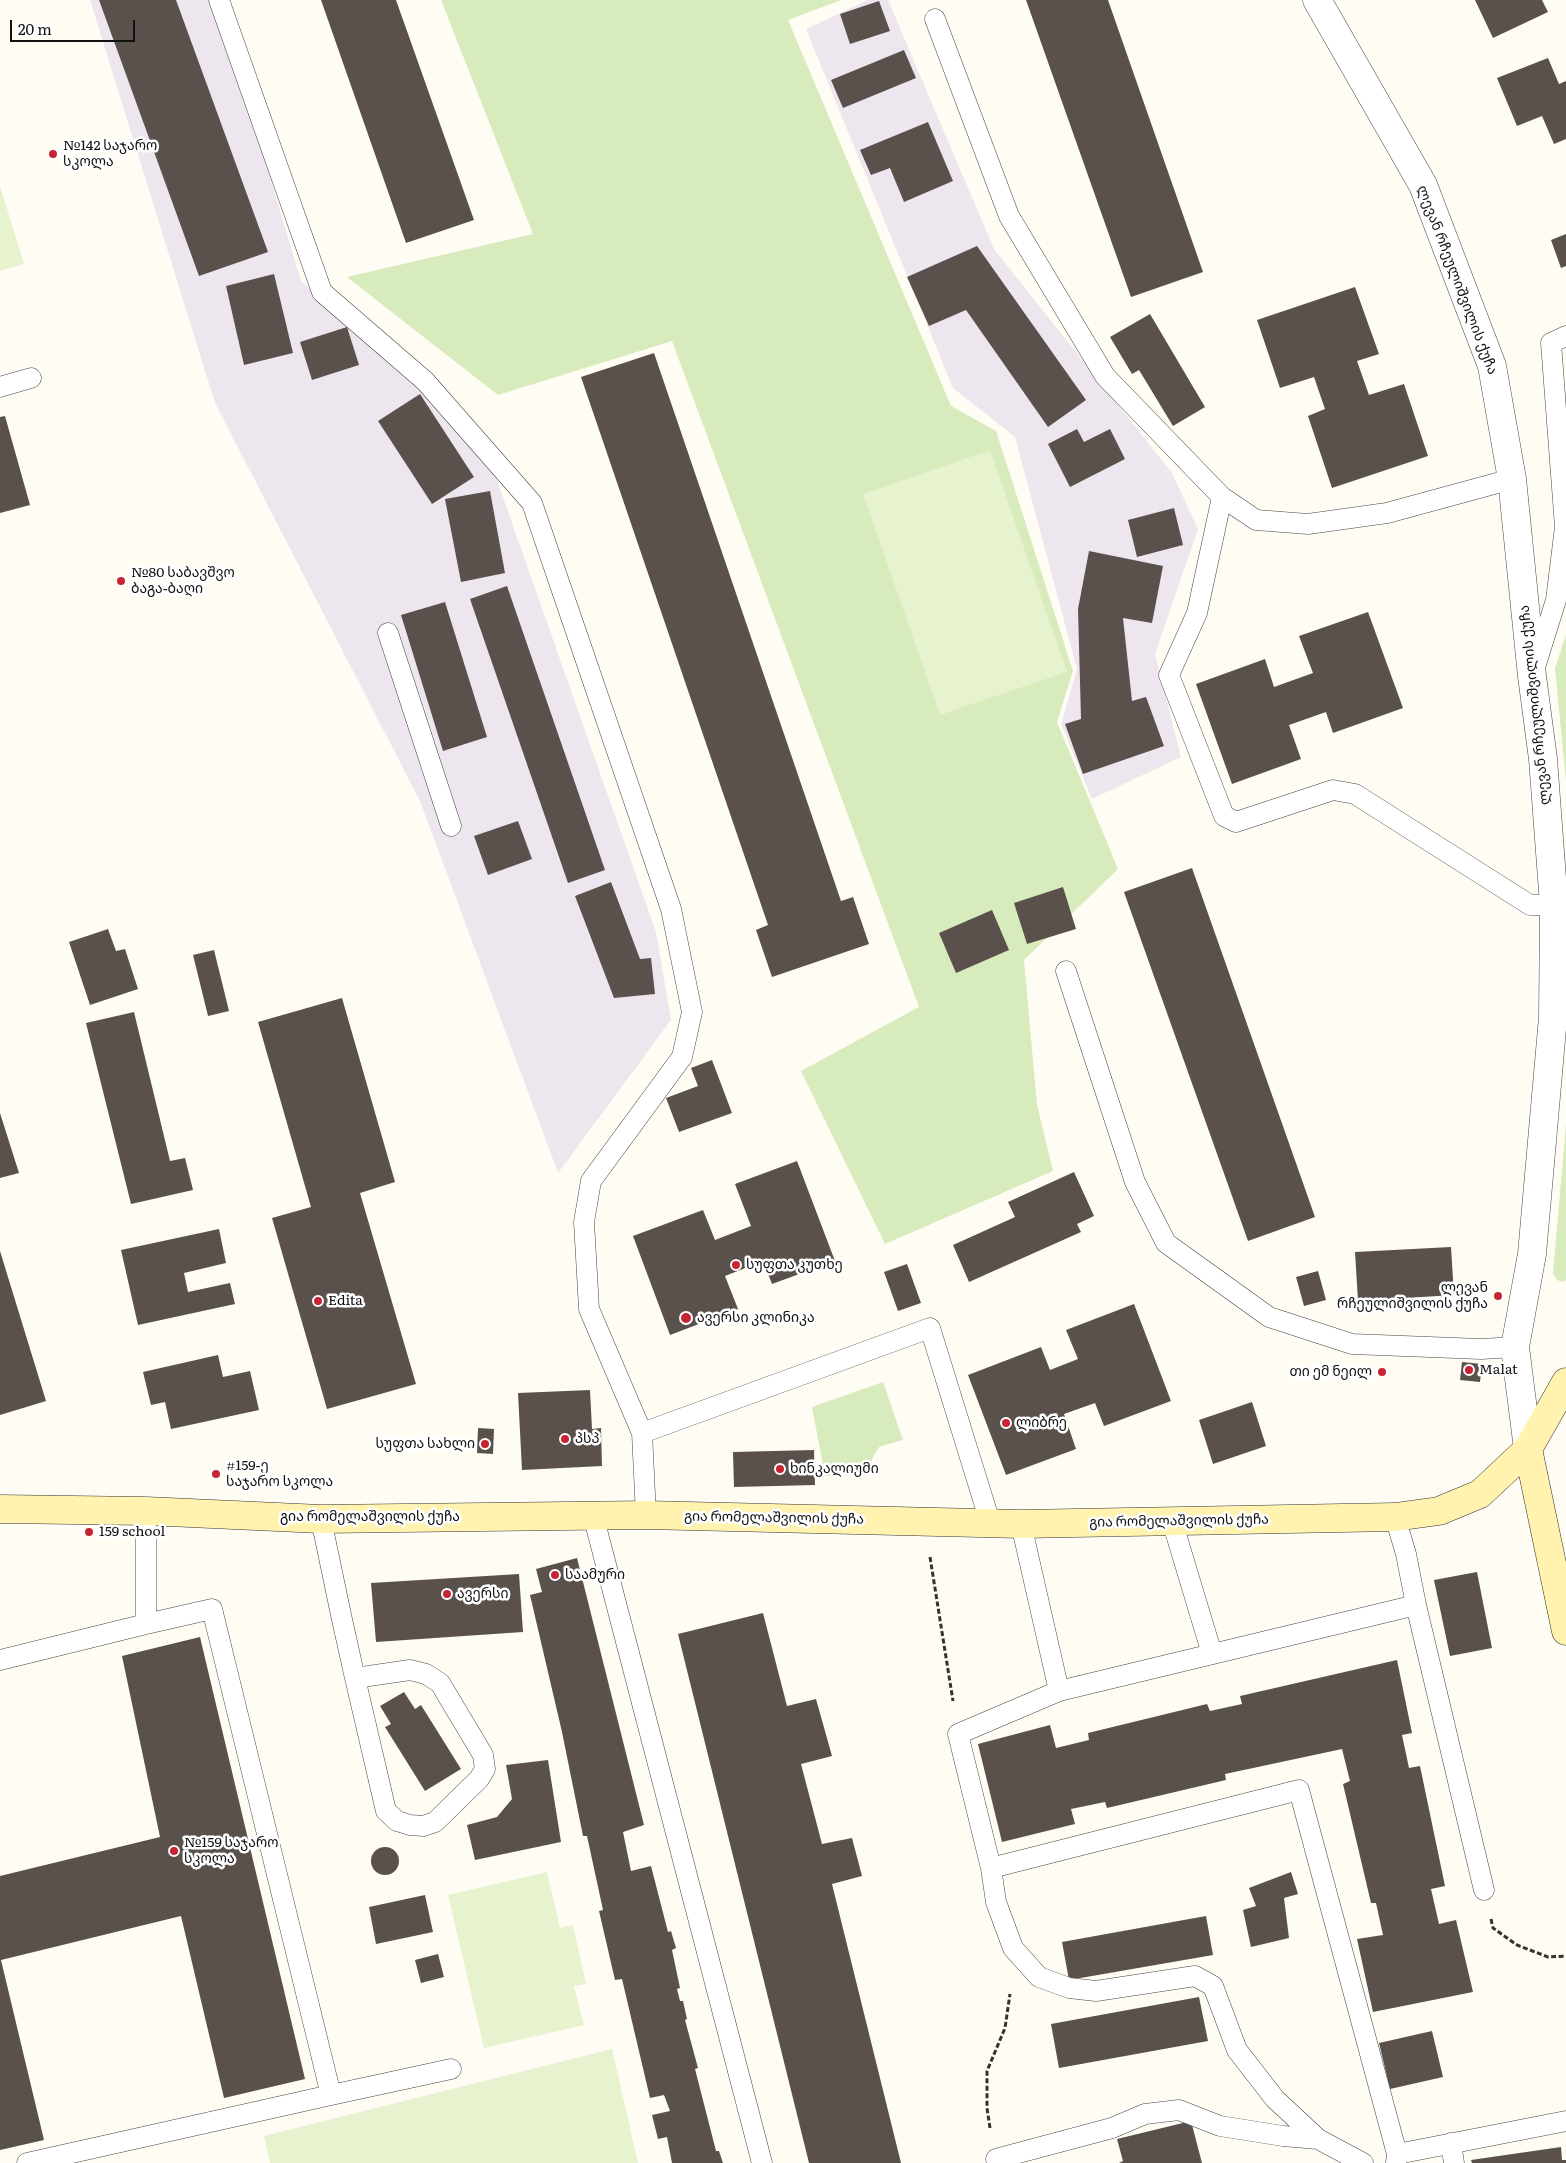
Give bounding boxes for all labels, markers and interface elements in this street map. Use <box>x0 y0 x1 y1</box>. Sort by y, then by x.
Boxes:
scale bar <box>12 10 138 42</box>
text: 20 m <box>18 17 52 40</box>
place label: №142 საჯარო სკოლა <box>63 138 157 170</box>
marker: №142 საჯარო სკოლა <box>47 148 59 160</box>
street label: ლევან რჩეულიშვილის ქუჩა <box>1413 183 1501 377</box>
place label: №80 საბავშვო ბაგა-ბაღი <box>131 565 235 598</box>
marker: №80 საბავშვო ბაგა-ბაღი <box>115 575 127 587</box>
street label: ლევან რჩეულიშვილის ქუჩა <box>1516 604 1554 806</box>
place label: სუფთა კუთხე <box>746 1257 843 1273</box>
marker: სუფთა კუთხე <box>730 1259 742 1271</box>
place label: ლევან რჩეულიშვილის ქუჩა <box>1337 1280 1488 1312</box>
marker: ლევან რჩეულიშვილის ქუჩა <box>1492 1290 1504 1302</box>
place label: Edita <box>328 1293 363 1309</box>
marker: Edita <box>312 1295 324 1307</box>
place label: ავერსი კლინიკა <box>697 1310 815 1326</box>
marker: ავერსი კლინიკა <box>679 1311 693 1325</box>
place label: Malat <box>1479 1362 1518 1378</box>
place label: თი ემ ნეილ <box>1289 1364 1372 1380</box>
marker: Malat <box>1463 1364 1475 1376</box>
marker: თი ემ ნეილ <box>1376 1366 1388 1378</box>
place label: ლიბრე <box>1016 1415 1067 1431</box>
marker: ლიბრე <box>1000 1417 1012 1429</box>
place label: პსპ <box>575 1431 600 1447</box>
marker: პსპ <box>559 1433 571 1445</box>
place label: სუფთა სახლი <box>376 1436 475 1452</box>
marker: სუფთა სახლი <box>479 1438 491 1450</box>
place label: #159-ე საჯარო სკოლა <box>226 1458 333 1490</box>
place label: ხინკალიუმი <box>790 1461 879 1477</box>
marker: ხინკალიუმი <box>774 1463 786 1475</box>
marker: #159-ე საჯარო სკოლა <box>210 1468 222 1480</box>
street label: გია რომელაშვილის ქუჩა <box>684 1508 864 1528</box>
street label: გია რომელაშვილის ქუჩა <box>280 1509 460 1525</box>
street label: გია რომელაშვილის ქუჩა <box>1089 1511 1269 1531</box>
place label: 159 school <box>99 1524 165 1540</box>
marker: 159 school <box>83 1526 95 1538</box>
place label: საამური <box>565 1567 625 1583</box>
marker: საამური <box>549 1569 561 1581</box>
place label: ავერსი <box>457 1586 509 1602</box>
marker: ავერსი <box>441 1588 453 1600</box>
place label: №159 საჯარო სკოლა <box>184 1835 278 1868</box>
marker: №159 საჯარო სკოლა <box>168 1845 180 1857</box>

